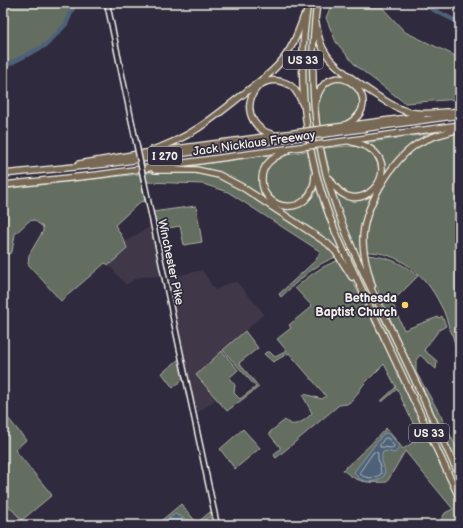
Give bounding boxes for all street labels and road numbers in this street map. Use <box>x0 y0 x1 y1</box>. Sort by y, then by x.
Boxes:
road number: US 33 <box>283 51 323 69</box>
street label: Jack Nicklaus Freeway <box>192 127 317 160</box>
road number: I 270 <box>148 147 182 165</box>
street label: Winchester Pike <box>154 218 187 306</box>
road number: US 33 <box>409 424 449 442</box>

